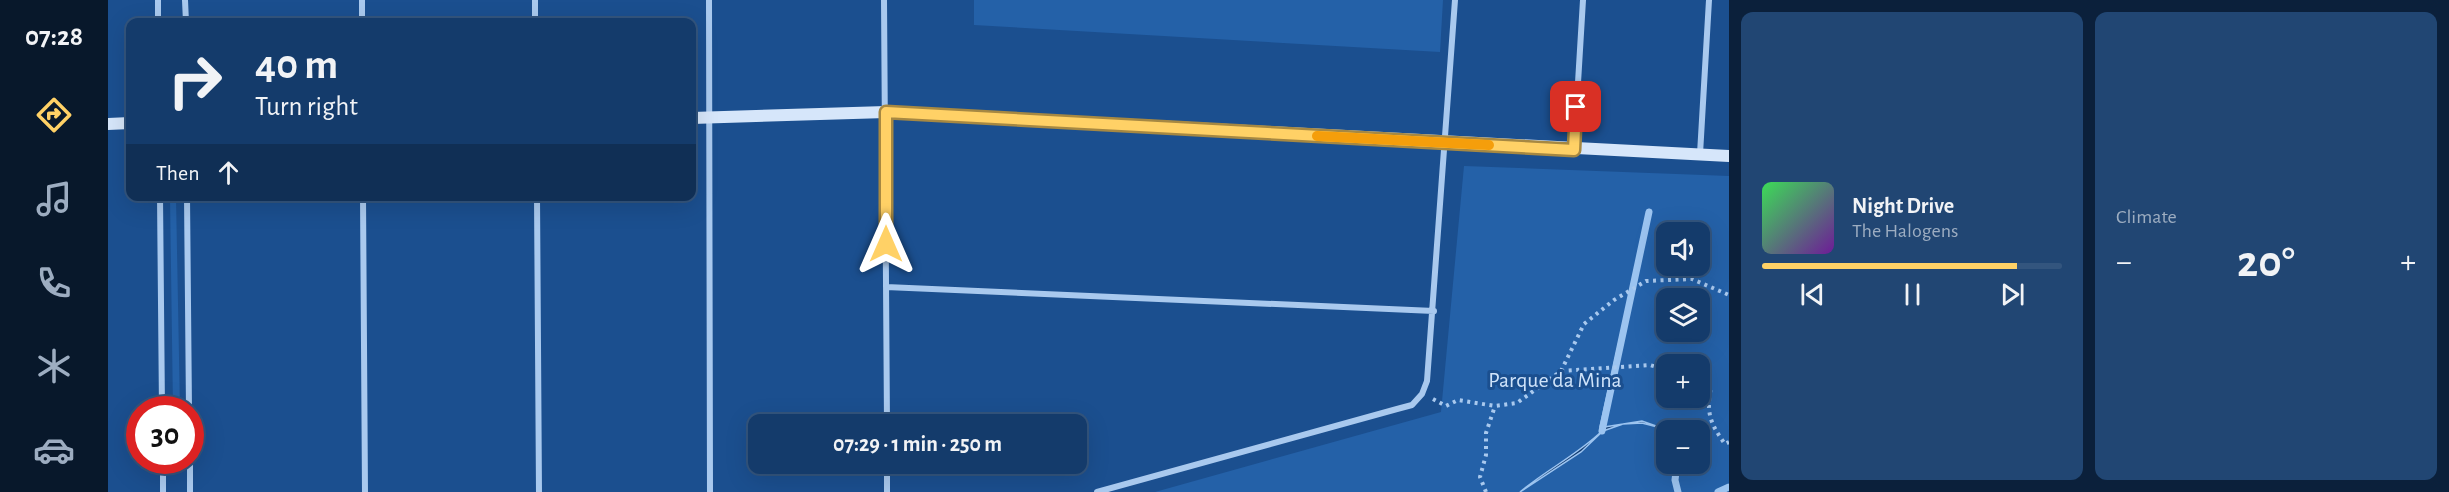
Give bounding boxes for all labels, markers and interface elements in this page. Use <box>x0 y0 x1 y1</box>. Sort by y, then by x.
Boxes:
text: 07:28 <box>25 23 83 50</box>
icon: right <box>156 42 234 120</box>
text: 40 m <box>255 44 338 86</box>
pin <box>1550 81 1601 132</box>
icon: arrive <box>1559 90 1592 123</box>
text: Turn right <box>255 93 358 120</box>
icon: directions <box>33 94 75 136</box>
icon: ahead <box>212 156 245 189</box>
text: Then <box>156 162 200 184</box>
icon: music <box>33 178 75 220</box>
text: Night Drive <box>1852 195 1954 217</box>
text: Climate <box>2116 207 2177 227</box>
position arrow <box>854 212 918 276</box>
text: The Halogens <box>1852 221 1958 241</box>
map controls <box>1656 222 1710 474</box>
button: sound <box>1656 222 1710 276</box>
text: 20° <box>2237 240 2295 285</box>
text: − <box>2116 246 2132 279</box>
text: + <box>2400 246 2416 279</box>
icon: phone <box>33 262 75 304</box>
icon: previous <box>1796 278 1829 311</box>
icon: pause <box>1896 278 1929 311</box>
icon: next <box>1996 278 2029 311</box>
button: layers <box>1656 288 1710 342</box>
icon: climate <box>33 345 75 387</box>
button: + <box>1656 354 1710 408</box>
park label: Parque da Mina <box>1488 369 1622 391</box>
speed limit sign: 30 <box>126 396 204 474</box>
button: − <box>1656 420 1710 474</box>
icon: car <box>33 429 75 471</box>
text: 07:29 · 1 min · 250 m <box>833 433 1002 455</box>

